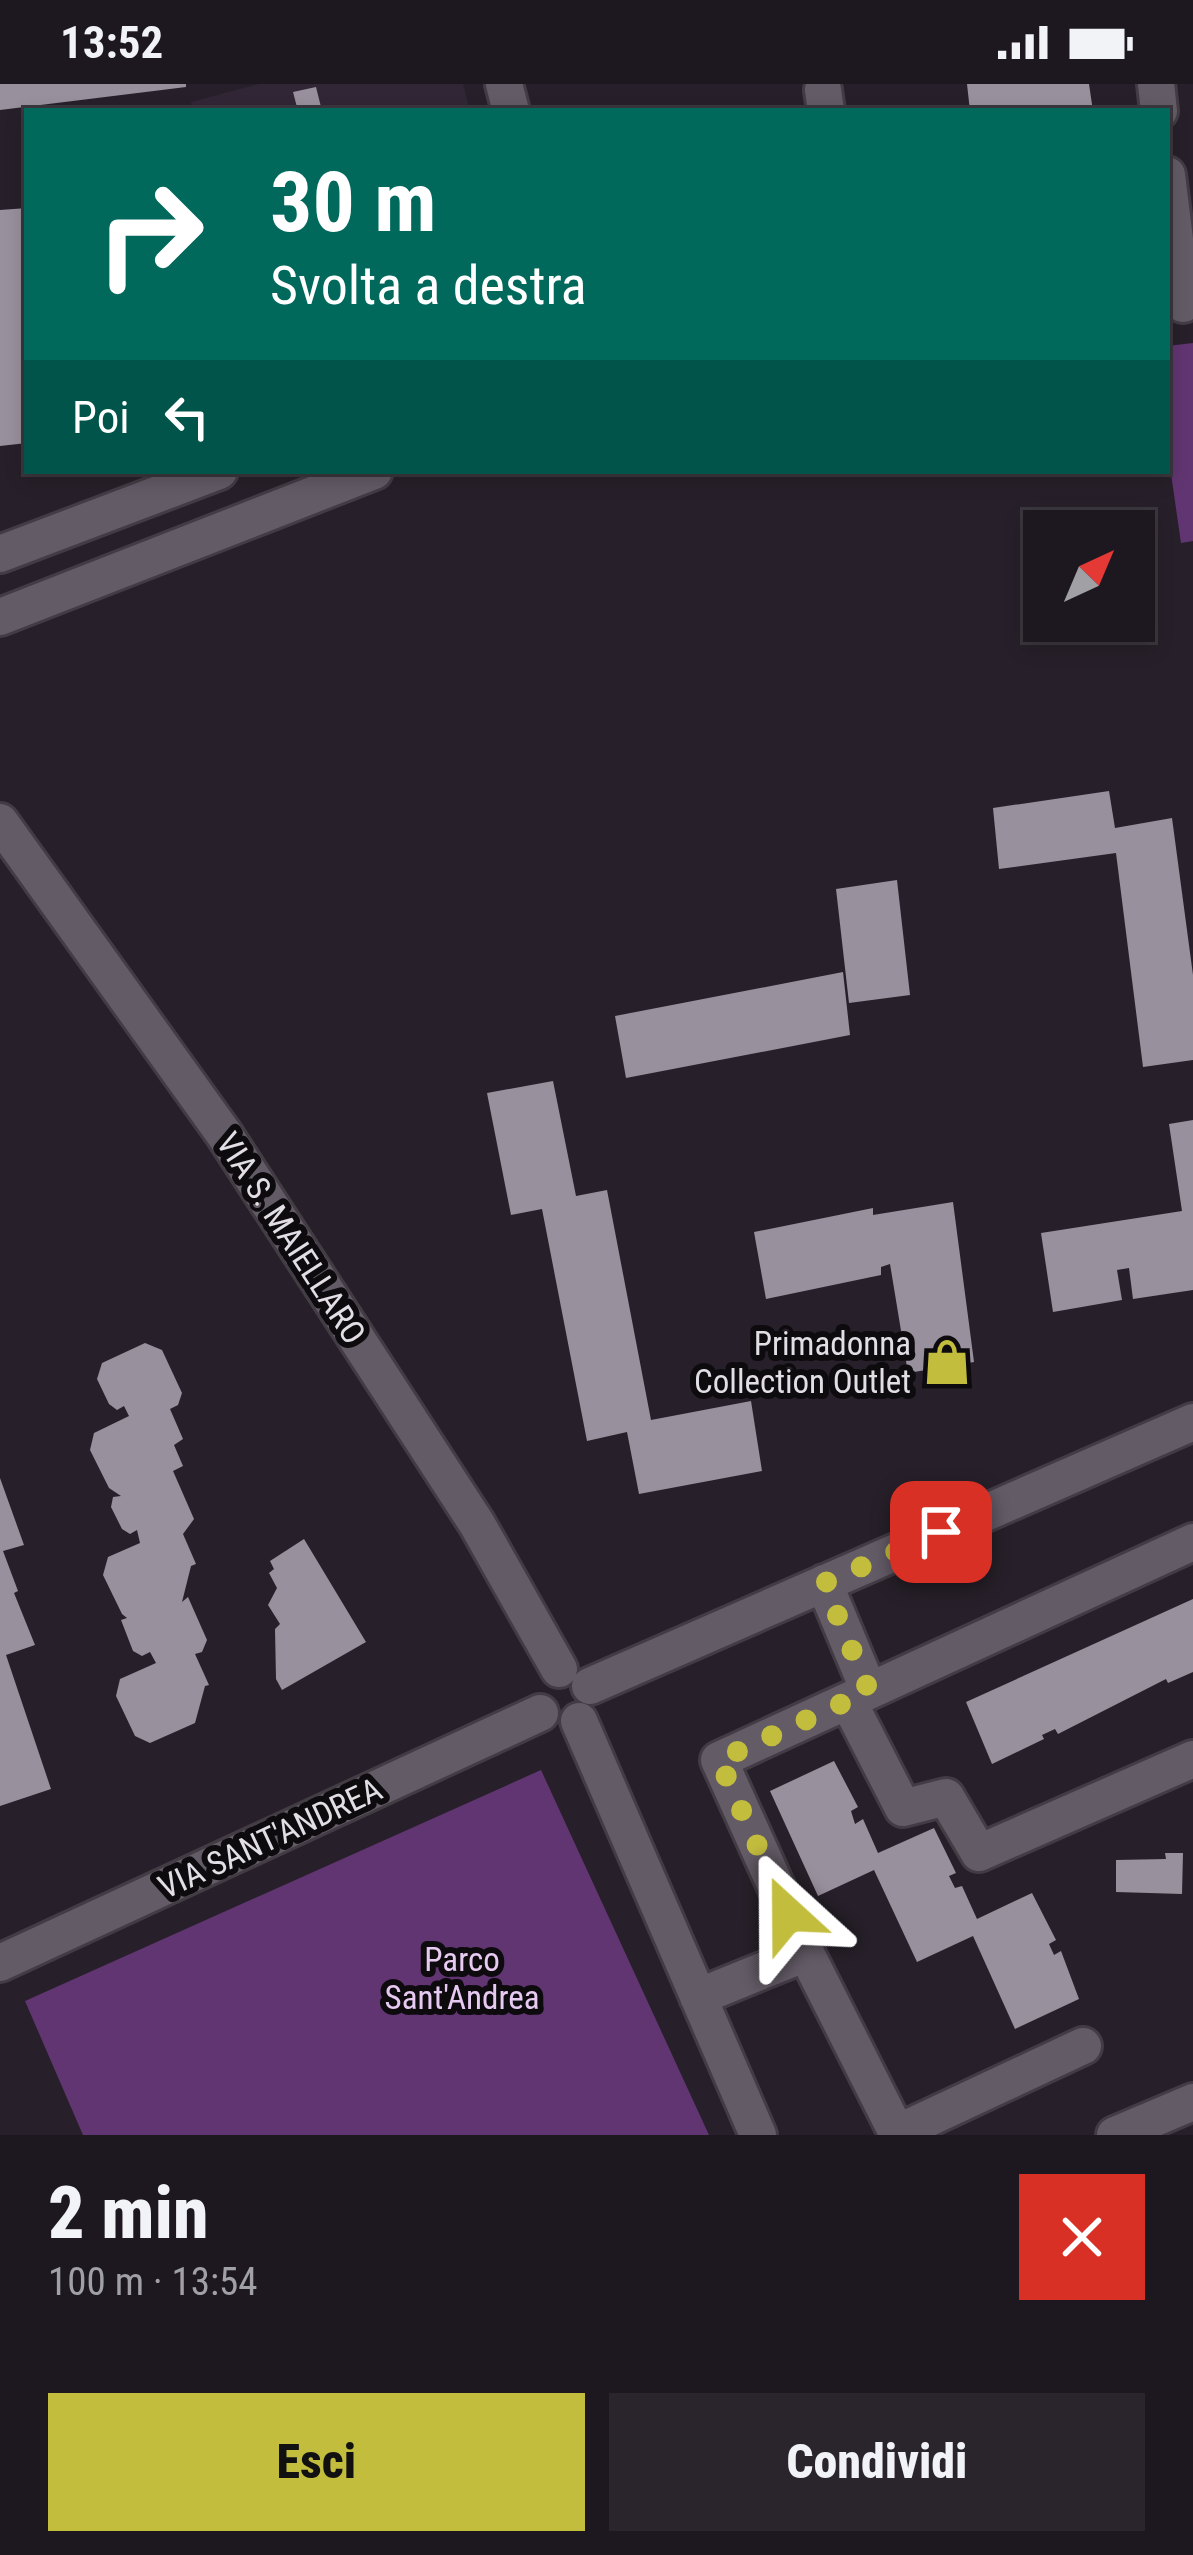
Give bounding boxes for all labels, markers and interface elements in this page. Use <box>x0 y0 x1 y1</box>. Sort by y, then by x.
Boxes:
text: 13:52 <box>60 16 163 69</box>
text: 30 m <box>270 153 437 252</box>
icon: right <box>72 156 228 312</box>
text: Svolta a destra <box>270 254 587 317</box>
icon: left <box>154 384 220 450</box>
text: Poi <box>72 391 130 444</box>
north arrow <box>1023 510 1155 642</box>
map controls <box>1023 510 1155 642</box>
street label: VIA S. MAIELLARO <box>208 1125 374 1351</box>
place label: Primadonna Collection Outlet <box>694 1324 911 1401</box>
shop icon: Primadonna Collection Outlet <box>922 1337 972 1387</box>
pin <box>890 1481 992 1583</box>
icon: arrive <box>908 1499 974 1565</box>
street label: VIA SANT'ANDREA <box>152 1769 388 1907</box>
position arrow <box>725 1851 851 1977</box>
park label: Parco Sant'Andrea <box>385 1940 539 2017</box>
text: 2 min <box>48 2171 209 2256</box>
button: close <box>1019 2174 1145 2300</box>
text: 100 m · 13:54 <box>48 2259 258 2305</box>
button: Esci <box>48 2393 585 2531</box>
button: Condividi <box>609 2393 1145 2531</box>

